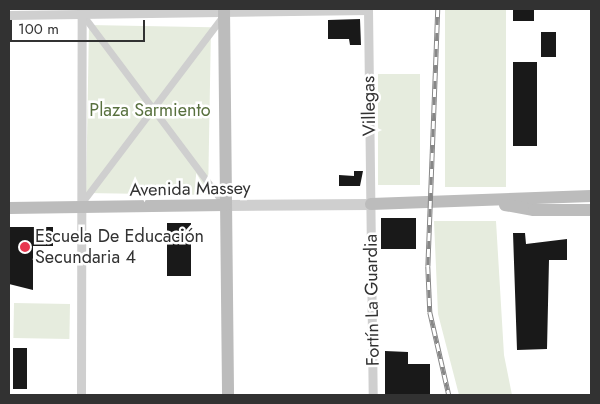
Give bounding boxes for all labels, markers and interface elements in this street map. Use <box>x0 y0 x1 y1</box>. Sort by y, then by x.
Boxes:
scale bar <box>12 10 148 42</box>
text: 100 m <box>18 18 59 40</box>
street label: Villegas <box>358 76 380 136</box>
park label: Plaza Sarmiento <box>89 99 211 121</box>
street label: Avenida Massey <box>129 177 251 201</box>
place label: Escuela De Educación Secundaria 4 <box>35 226 204 268</box>
street label: Fortín La Guardia <box>360 234 384 366</box>
marker: Escuela De Educación Secundaria 4 <box>19 241 31 253</box>

